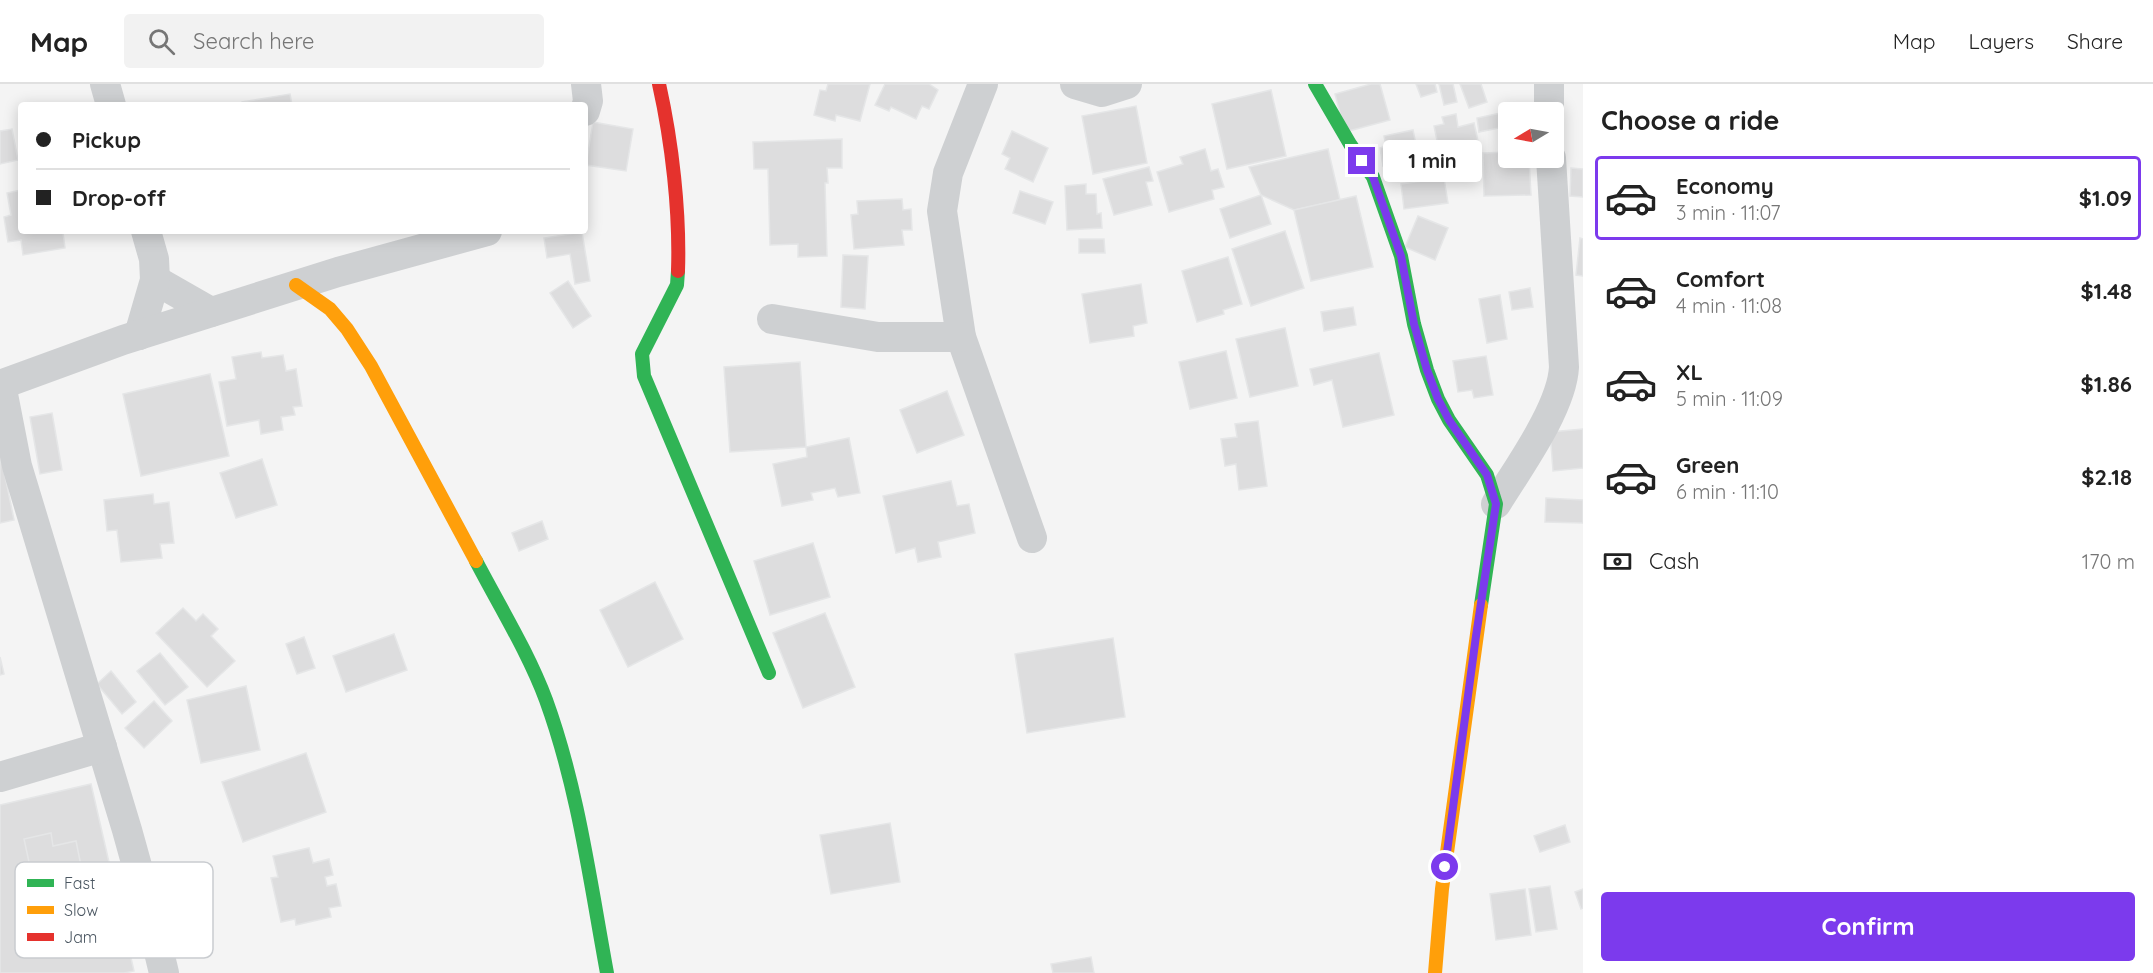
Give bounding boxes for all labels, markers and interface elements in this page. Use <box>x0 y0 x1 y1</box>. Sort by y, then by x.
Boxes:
search box <box>124 14 544 68</box>
text: Map <box>30 24 88 59</box>
icon: search <box>145 25 178 58</box>
text: Search here <box>193 27 315 55</box>
text: Map <box>1893 28 1936 54</box>
text: Layers <box>1969 28 2034 54</box>
text: Share <box>2067 28 2123 54</box>
north arrow <box>1498 102 1564 168</box>
map controls <box>1498 102 1564 168</box>
text: Choose a ride <box>1601 103 1779 137</box>
text: Pickup <box>72 126 141 154</box>
callout: 1 min <box>1383 140 1482 182</box>
route end <box>1348 147 1375 174</box>
text: 1 min <box>1408 148 1457 173</box>
icon: car <box>1604 171 1658 225</box>
text: Economy <box>1676 172 1774 200</box>
text: Drop-off <box>72 184 166 212</box>
text: $1.09 <box>2079 184 2132 212</box>
text: 3 min · 11:07 <box>1676 200 1780 225</box>
icon: car <box>1604 264 1658 318</box>
text: Comfort <box>1676 265 1765 293</box>
text: $1.48 <box>2080 277 2132 305</box>
text: 4 min · 11:08 <box>1676 293 1782 318</box>
icon: car <box>1604 357 1658 411</box>
text: XL <box>1676 358 1703 386</box>
text: $1.86 <box>2081 370 2132 398</box>
text: 5 min · 11:09 <box>1676 386 1783 411</box>
icon: car <box>1604 450 1658 504</box>
text: Green <box>1676 451 1739 479</box>
text: $2.18 <box>2081 463 2132 491</box>
text: 6 min · 11:10 <box>1676 479 1779 504</box>
icon: cash <box>1601 545 1634 578</box>
text: Cash <box>1649 547 1700 575</box>
text: 170 m <box>2082 549 2135 574</box>
route start <box>1431 853 1458 880</box>
legend <box>15 862 213 958</box>
text: Fast <box>64 873 95 893</box>
button: Confirm <box>1601 892 2135 961</box>
text: Slow <box>64 900 98 920</box>
text: Jam <box>64 927 97 947</box>

